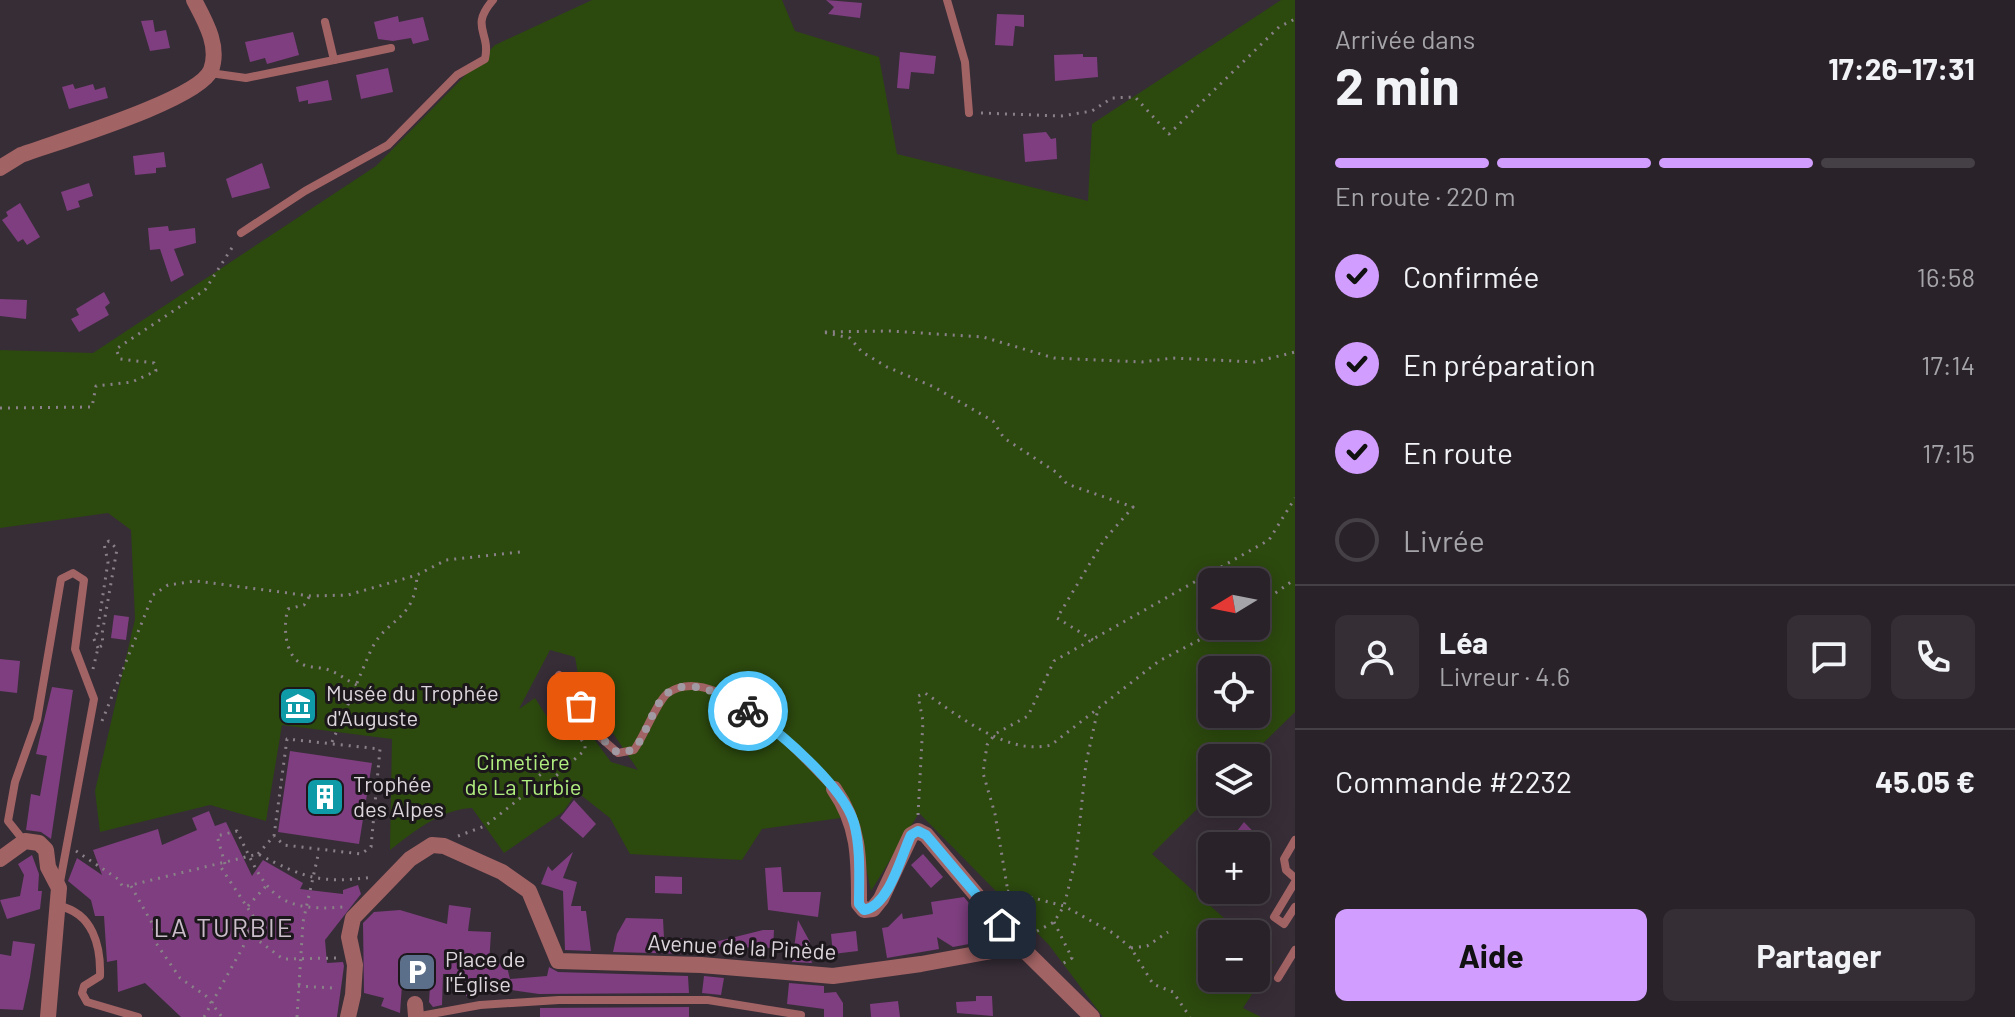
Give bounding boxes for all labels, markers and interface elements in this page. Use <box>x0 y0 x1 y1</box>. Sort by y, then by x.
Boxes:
text: Arrivée dans <box>1335 23 1475 54</box>
text: 17:26–17:31 <box>1828 50 1975 86</box>
text: 2 min <box>1335 53 1460 115</box>
text: En route · 220 m <box>1335 180 1515 211</box>
icon: check <box>1335 254 1379 298</box>
text: Confirmée <box>1403 258 1540 294</box>
text: 16:58 <box>1917 261 1975 292</box>
icon: check <box>1335 342 1379 386</box>
text: En préparation <box>1403 346 1596 382</box>
text: 17:14 <box>1921 349 1975 380</box>
icon: check <box>1335 430 1379 474</box>
text: En route <box>1403 434 1513 470</box>
text: 17:15 <box>1922 437 1975 468</box>
text: Livrée <box>1403 522 1485 558</box>
north arrow <box>1198 568 1270 640</box>
map controls <box>1198 568 1270 992</box>
button: person <box>1335 615 1419 699</box>
button: chat <box>1787 615 1871 699</box>
button: phone <box>1891 615 1975 699</box>
text: Léa <box>1439 624 1488 660</box>
button: locate <box>1198 656 1270 728</box>
text: Livreur · 4.6 <box>1439 660 1570 691</box>
courier <box>708 671 788 751</box>
pin <box>547 672 615 740</box>
place label: Musée du Trophée d'Auguste <box>326 679 499 730</box>
icon: bag <box>559 684 603 728</box>
museum icon: Musée du Trophée d'Auguste <box>277 685 319 727</box>
icon: bike <box>726 689 770 733</box>
button: layers <box>1198 744 1270 816</box>
park label: Cimetière de La Turbie <box>465 748 582 799</box>
text: Commande #2232 <box>1335 763 1572 799</box>
text: 45.05 € <box>1875 763 1975 799</box>
place label: Trophée des Alpes <box>353 770 444 821</box>
building icon: Trophée des Alpes <box>304 776 346 818</box>
button: + <box>1198 832 1270 904</box>
pin <box>968 891 1036 959</box>
icon: home <box>980 903 1024 947</box>
button: Aide <box>1335 909 1647 1001</box>
button: Partager <box>1663 909 1975 1001</box>
district label: LA TURBIE <box>153 911 295 942</box>
button: − <box>1198 920 1270 992</box>
street label: Avenue de la Pinède <box>647 928 837 964</box>
place label: Place de l'Église <box>445 945 526 996</box>
parking icon: Place de l'Église <box>396 951 438 993</box>

